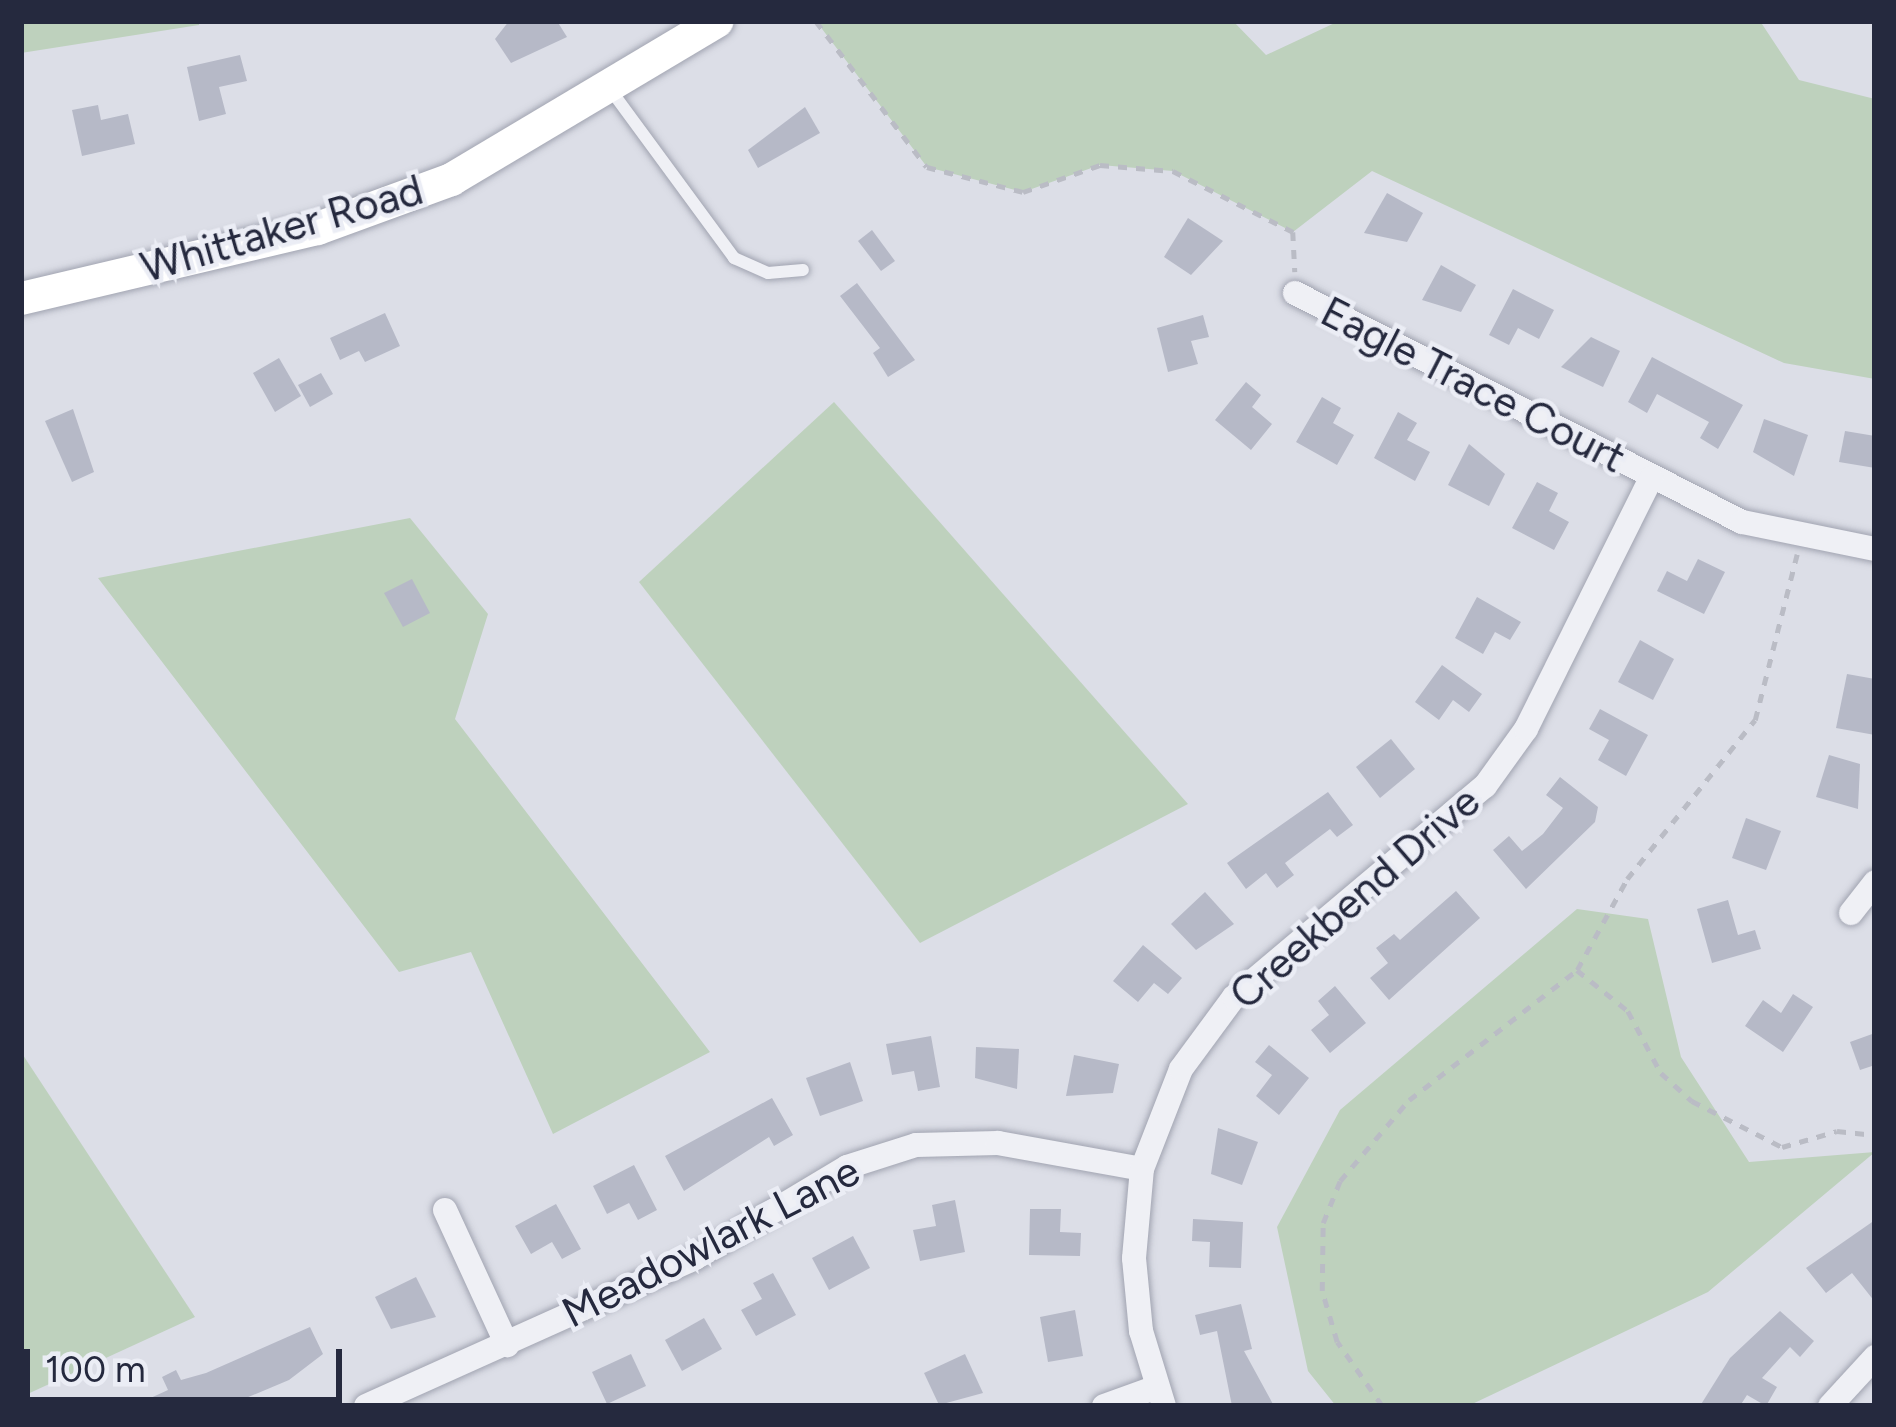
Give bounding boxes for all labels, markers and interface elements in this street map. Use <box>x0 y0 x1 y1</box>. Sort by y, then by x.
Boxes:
street label: Whittaker Road <box>135 165 429 293</box>
street label: Eagle Trace Court <box>1313 287 1633 483</box>
street label: Creekbend Drive <box>1220 776 1490 1020</box>
street label: Meadowlark Lane <box>554 1145 868 1339</box>
scale bar <box>30 1325 348 1399</box>
text: 100 m <box>45 1348 146 1391</box>

